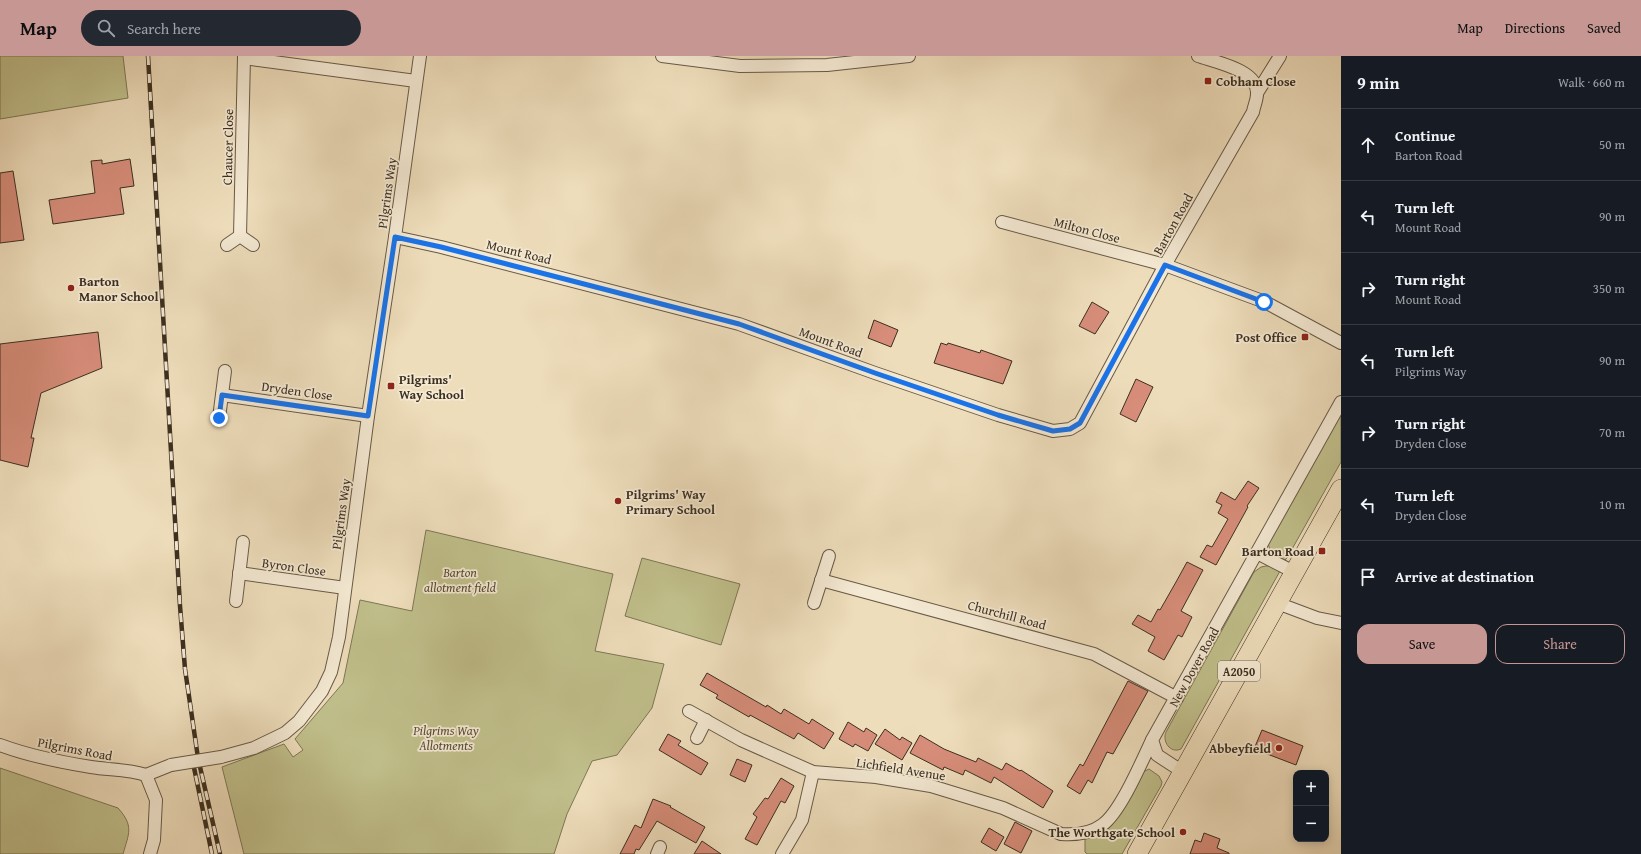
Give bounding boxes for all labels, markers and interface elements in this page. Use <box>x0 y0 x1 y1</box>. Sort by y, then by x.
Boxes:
search box <box>81 10 361 46</box>
text: Map <box>20 14 57 42</box>
icon: search <box>95 17 117 39</box>
text: Search here <box>127 18 201 39</box>
text: Map <box>1457 18 1483 38</box>
text: Directions <box>1505 18 1565 38</box>
text: Saved <box>1587 18 1621 38</box>
text: 9 min <box>1357 70 1399 95</box>
place label: Cobham Close <box>1216 72 1296 91</box>
text: Walk · 660 m <box>1558 73 1625 92</box>
marker: Cobham Close <box>1203 76 1213 86</box>
street label: Chaucer Close <box>218 109 238 185</box>
text: Continue <box>1395 125 1456 146</box>
icon: ahead <box>1357 134 1379 156</box>
text: 50 m <box>1599 135 1625 154</box>
text: Barton Road <box>1395 146 1462 165</box>
street label: Pilgrims Way <box>373 156 401 230</box>
street label: Barton Road <box>1148 190 1198 258</box>
text: Turn left <box>1395 197 1454 218</box>
icon: left <box>1357 206 1379 228</box>
text: 90 m <box>1599 207 1625 226</box>
street label: Milton Close <box>1052 212 1122 248</box>
text: Mount Road <box>1395 218 1461 237</box>
street label: Mount Road <box>485 235 554 269</box>
text: Turn right <box>1395 269 1466 290</box>
place label: Barton Manor School <box>79 272 158 306</box>
icon: right <box>1357 278 1379 300</box>
text: 350 m <box>1593 279 1625 298</box>
marker: Barton Manor School <box>66 283 76 293</box>
text: Mount Road <box>1395 290 1461 309</box>
route start <box>1255 293 1273 311</box>
street label: Mount Road <box>797 322 865 362</box>
place label: Post Office <box>1235 328 1297 347</box>
marker: Post Office <box>1300 332 1310 342</box>
text: Turn left <box>1395 341 1454 362</box>
icon: left <box>1357 350 1379 372</box>
text: 90 m <box>1599 351 1625 370</box>
text: Pilgrims Way <box>1395 362 1467 381</box>
place label: Pilgrims' Way School <box>399 370 464 404</box>
street label: Dryden Close <box>260 377 334 405</box>
marker: Pilgrims' Way School <box>386 381 396 391</box>
route end <box>210 409 228 427</box>
text: Turn right <box>1395 413 1466 434</box>
icon: right <box>1357 422 1379 444</box>
text: 70 m <box>1599 423 1625 442</box>
text: Dryden Close <box>1395 434 1467 453</box>
street label: Pilgrims Way <box>327 477 355 551</box>
place label: Pilgrims' Way Primary School <box>626 485 715 519</box>
text: Turn left <box>1395 485 1454 506</box>
icon: left <box>1357 494 1379 516</box>
text: 10 m <box>1599 495 1625 514</box>
marker: Pilgrims' Way Primary School <box>613 496 623 506</box>
text: Dryden Close <box>1395 506 1467 525</box>
place label: Barton Road <box>1242 542 1315 561</box>
marker: Barton Road <box>1317 546 1327 556</box>
street label: Byron Close <box>261 553 327 581</box>
park label: Barton allotment field <box>424 563 496 597</box>
icon: arrive <box>1357 566 1379 588</box>
text: Arrive at destination <box>1395 566 1534 587</box>
street label: Churchill Road <box>966 595 1048 635</box>
street label: New Dover Road <box>1164 624 1224 710</box>
button: Save <box>1357 624 1487 664</box>
button: Share <box>1495 624 1625 664</box>
road number: A2050 <box>1218 661 1260 681</box>
park label: Pilgrims Way Allotments <box>412 721 479 755</box>
street label: Pilgrims Road <box>36 732 114 766</box>
place label: Abbeyfield <box>1209 739 1272 758</box>
marker: Abbeyfield <box>1274 743 1284 753</box>
street label: Lichfield Avenue <box>855 753 947 785</box>
map controls <box>1293 770 1329 842</box>
button: + <box>1293 770 1329 806</box>
button: − <box>1293 806 1329 842</box>
place label: The Worthgate School <box>1049 823 1175 842</box>
marker: The Worthgate School <box>1178 827 1188 837</box>

